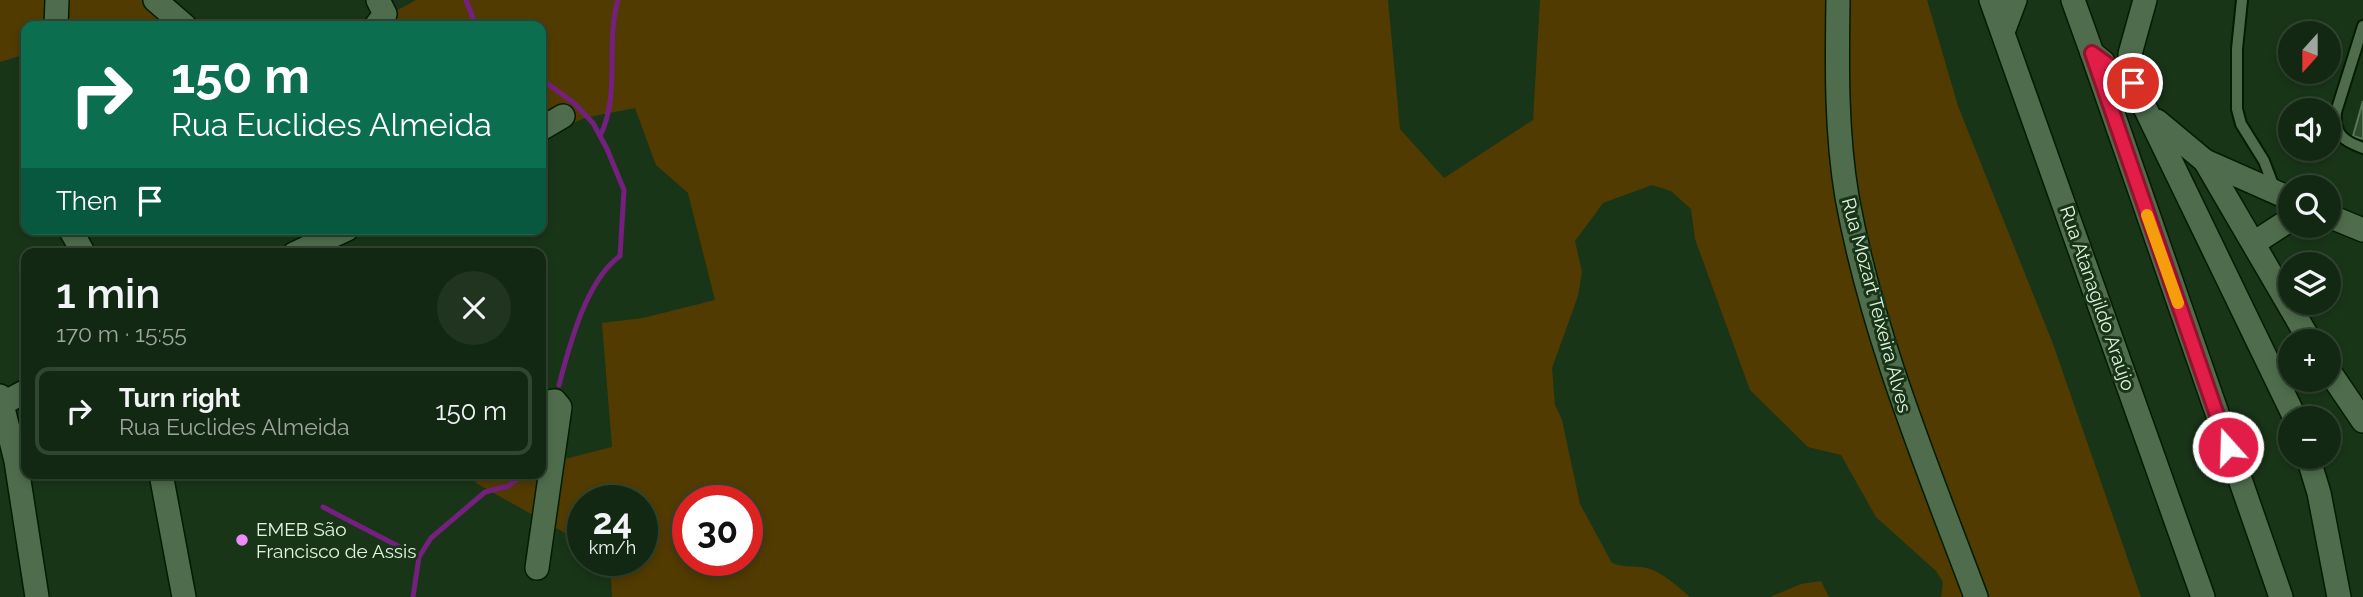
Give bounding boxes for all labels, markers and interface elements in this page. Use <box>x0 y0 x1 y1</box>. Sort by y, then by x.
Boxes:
north arrow <box>2278 21 2342 84</box>
map controls <box>2278 21 2341 469</box>
text: 150 m <box>171 47 310 104</box>
icon: right <box>56 49 147 140</box>
pin <box>2103 53 2163 113</box>
icon: arrive <box>2114 64 2152 102</box>
button: sound <box>2278 98 2341 161</box>
text: Rua Euclides Almeida <box>171 106 492 143</box>
button: search <box>2278 175 2341 238</box>
icon: arrive <box>131 182 169 220</box>
text: Then <box>56 186 117 216</box>
street label: Rua Mozart Teixeira Alves <box>1838 195 1916 415</box>
street label: Rua Atanagildo Araújo <box>2056 203 2140 393</box>
button: layers <box>2278 252 2341 315</box>
text: 1 min <box>56 269 160 318</box>
button: close <box>437 271 511 345</box>
text: 170 m · 15:55 <box>56 320 187 347</box>
button: + <box>2278 329 2341 392</box>
text: Turn right <box>119 383 240 413</box>
icon: right <box>60 392 98 430</box>
text: 150 m <box>435 396 507 426</box>
button: − <box>2278 406 2341 469</box>
position arrow <box>2191 410 2265 484</box>
text: Rua Euclides Almeida <box>119 413 350 440</box>
speed limit sign: 30 <box>672 485 763 576</box>
text: 24 <box>593 501 632 542</box>
place label: EMEB São Francisco de Assis <box>256 518 416 562</box>
marker: EMEB São Francisco de Assis <box>234 532 250 548</box>
text: km/h <box>589 537 636 558</box>

